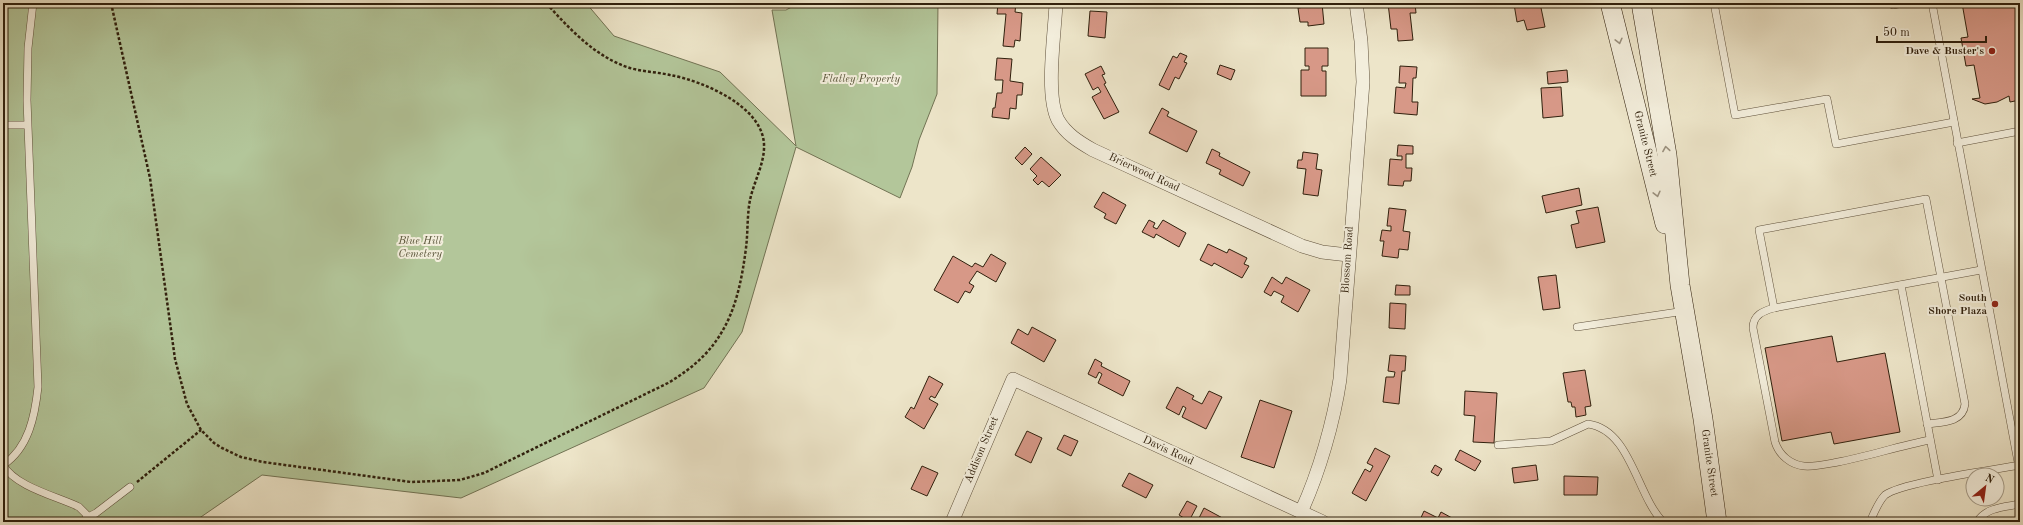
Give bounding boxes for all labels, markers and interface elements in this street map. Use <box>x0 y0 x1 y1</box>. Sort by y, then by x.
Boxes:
scale bar <box>1877 18 1986 44</box>
text: 50 m <box>1883 26 1910 39</box>
one-way arrow <box>1614 37 1623 44</box>
place label: Dave & Buster's <box>1905 46 1984 57</box>
marker: Dave & Buster's <box>1987 46 1997 56</box>
park label: Flatley Property <box>821 74 900 85</box>
street label: Granite Street <box>1631 110 1659 178</box>
one-way arrow <box>1662 146 1671 152</box>
street label: Brierwood Road <box>1107 152 1181 194</box>
one-way arrow <box>1653 191 1661 197</box>
street label: Blossom Road <box>1340 226 1356 294</box>
park label: Blue Hill Cemetery <box>397 236 443 260</box>
place label: South Shore Plaza <box>1928 293 1987 317</box>
marker: South Shore Plaza <box>1990 299 2000 309</box>
street label: Addison Street <box>963 415 1001 485</box>
street label: Granite Street <box>1699 429 1719 498</box>
street label: Davis Road <box>1141 434 1195 468</box>
north arrow <box>1965 467 2005 507</box>
text: N <box>1983 473 1996 487</box>

